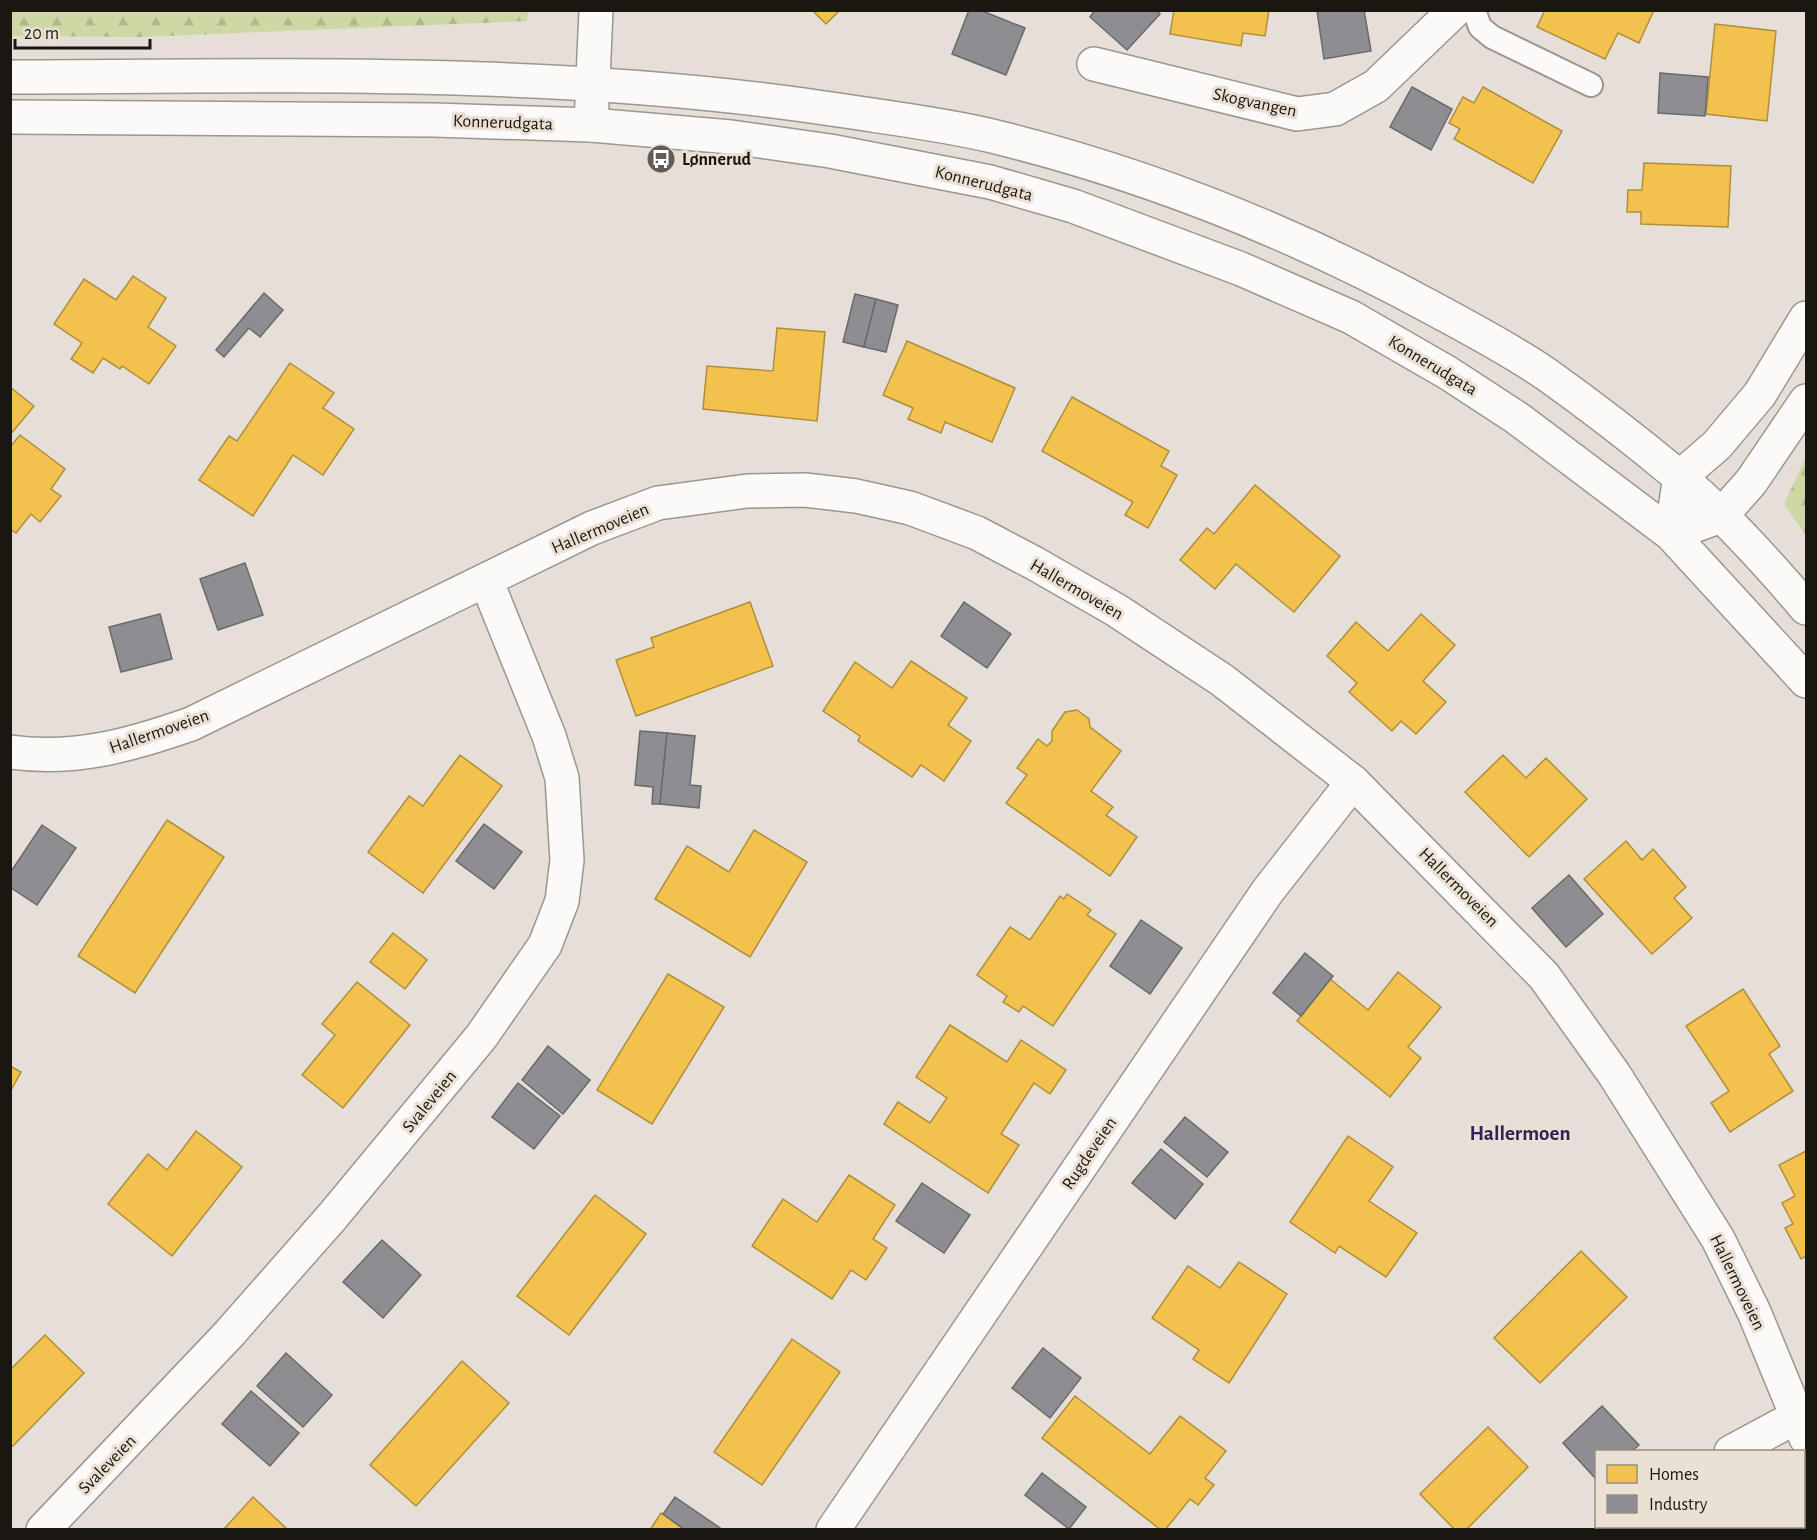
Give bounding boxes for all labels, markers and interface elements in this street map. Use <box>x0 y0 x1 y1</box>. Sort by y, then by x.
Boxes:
scale bar <box>15 12 150 50</box>
text: 20 m <box>24 25 59 43</box>
street label: Skogvangen <box>1211 85 1298 121</box>
street label: Konnerudgata <box>453 112 553 134</box>
bus stop icon: Lønnerud <box>645 143 677 175</box>
place label: Lønnerud <box>682 151 752 169</box>
street label: Konnerudgata <box>933 163 1034 205</box>
street label: Konnerudgata <box>1385 332 1480 399</box>
street label: Hallermoveien <box>549 500 652 557</box>
street label: Hallermoveien <box>1027 556 1126 624</box>
street label: Hallermoveien <box>107 707 211 757</box>
street label: Hallermoveien <box>1415 845 1501 931</box>
street label: Svaleveien <box>399 1067 460 1136</box>
street label: Rugdeveien <box>1059 1114 1120 1193</box>
district label: Hallermoen <box>1470 1123 1571 1144</box>
street label: Hallermoveien <box>1706 1232 1768 1333</box>
street label: Svaleveien <box>75 1432 140 1498</box>
legend <box>1595 1450 1805 1528</box>
text: Homes <box>1649 1466 1699 1484</box>
text: Industry <box>1649 1496 1708 1514</box>

